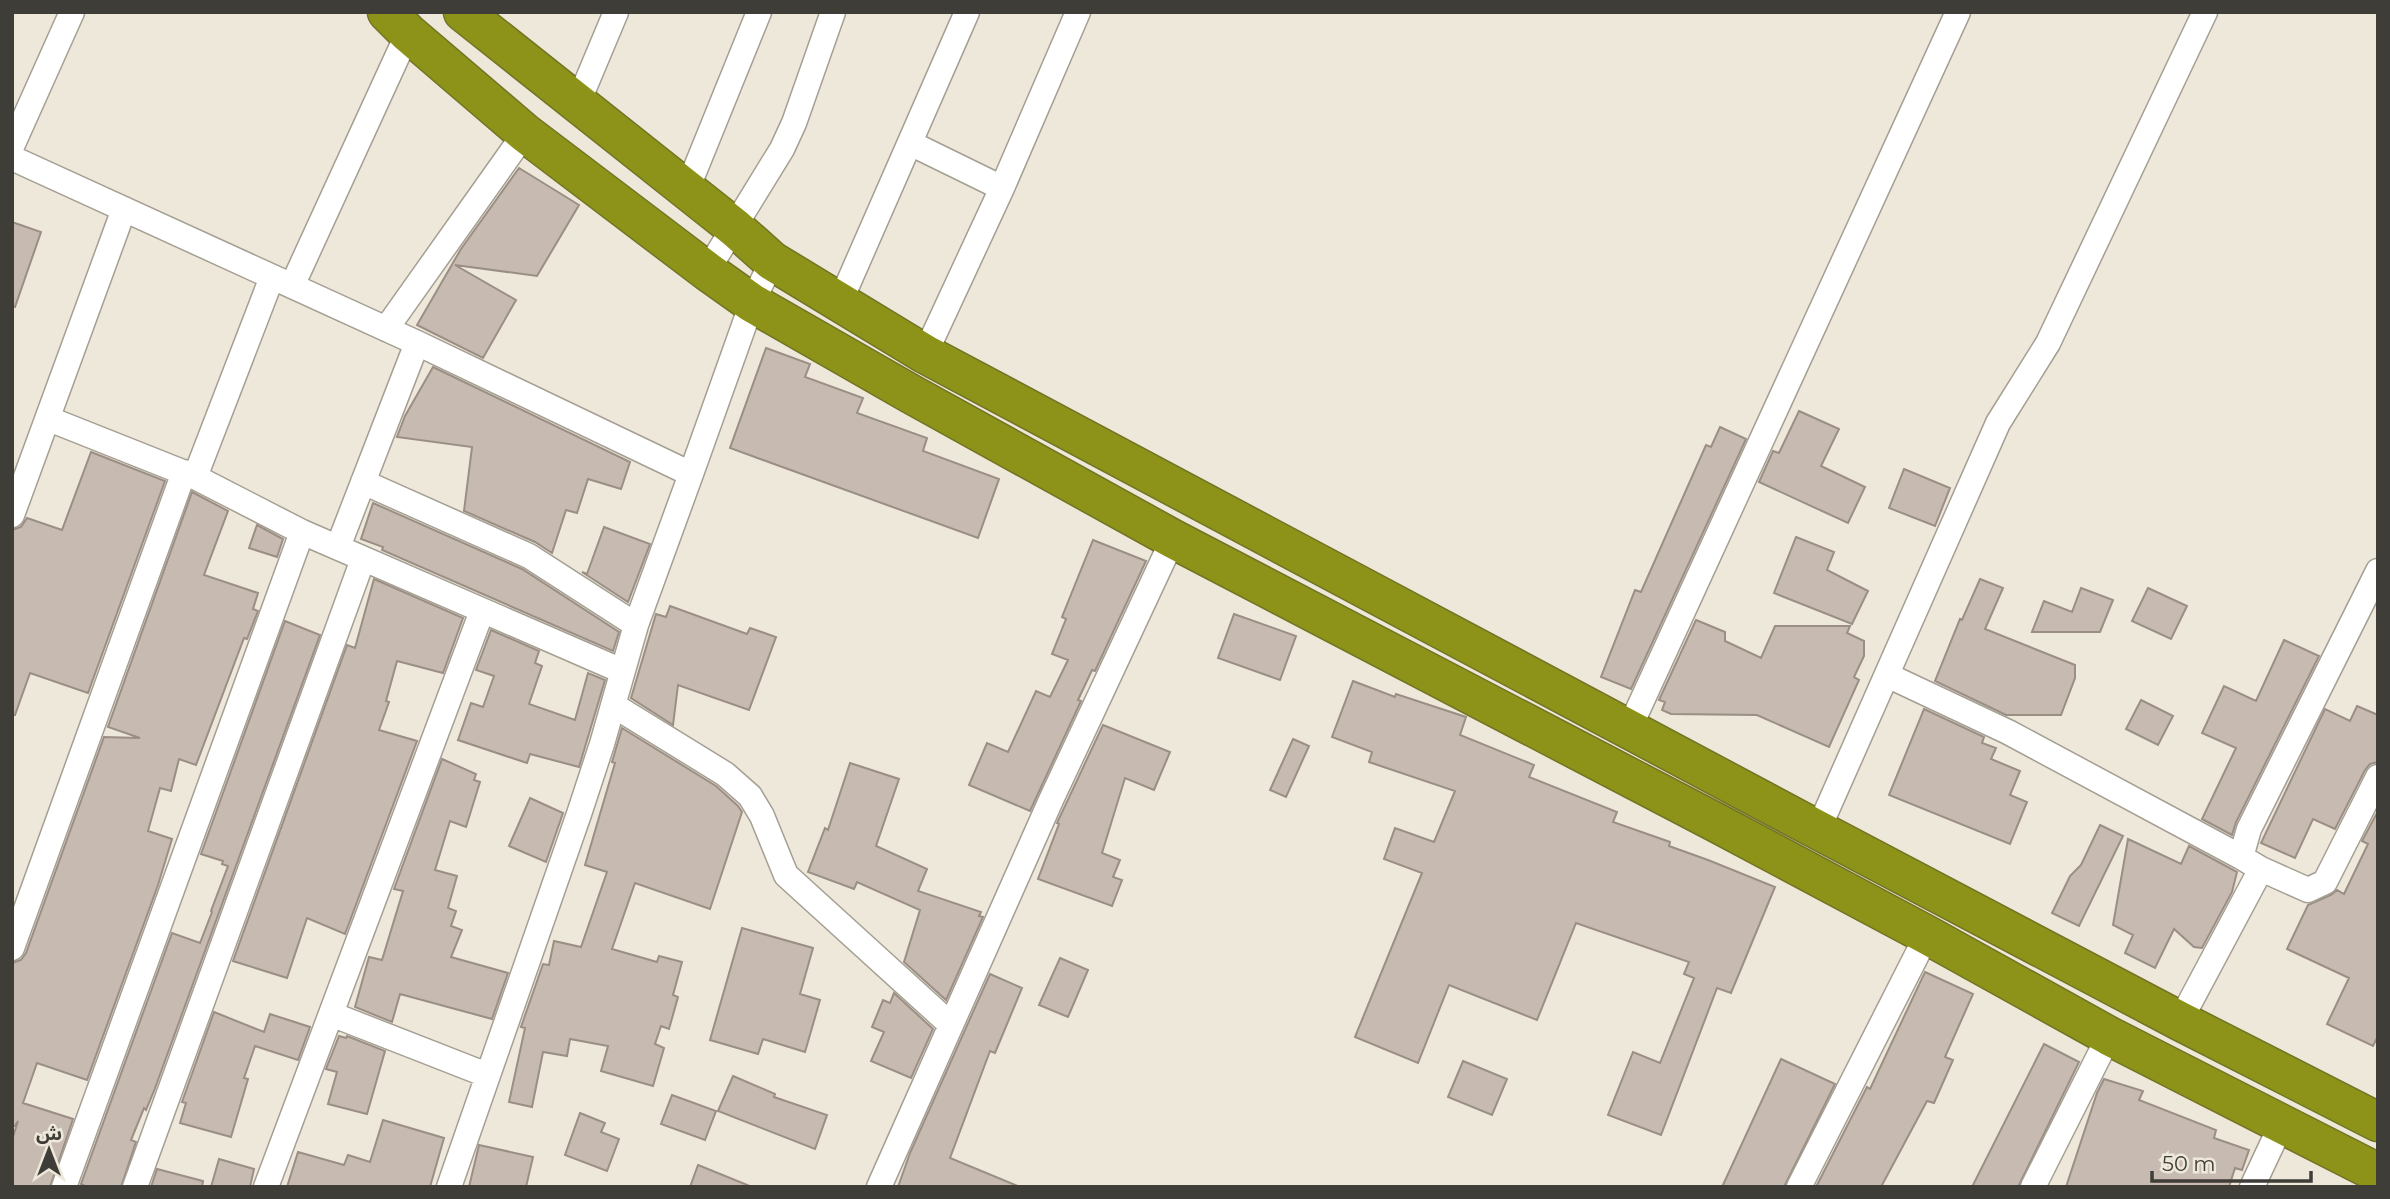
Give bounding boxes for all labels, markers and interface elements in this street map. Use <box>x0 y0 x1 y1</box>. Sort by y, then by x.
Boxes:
north arrow <box>14 1115 84 1185</box>
text: ش <box>36 1122 62 1145</box>
scale bar <box>2152 1140 2311 1184</box>
text: 50 m <box>2162 1151 2216 1176</box>

